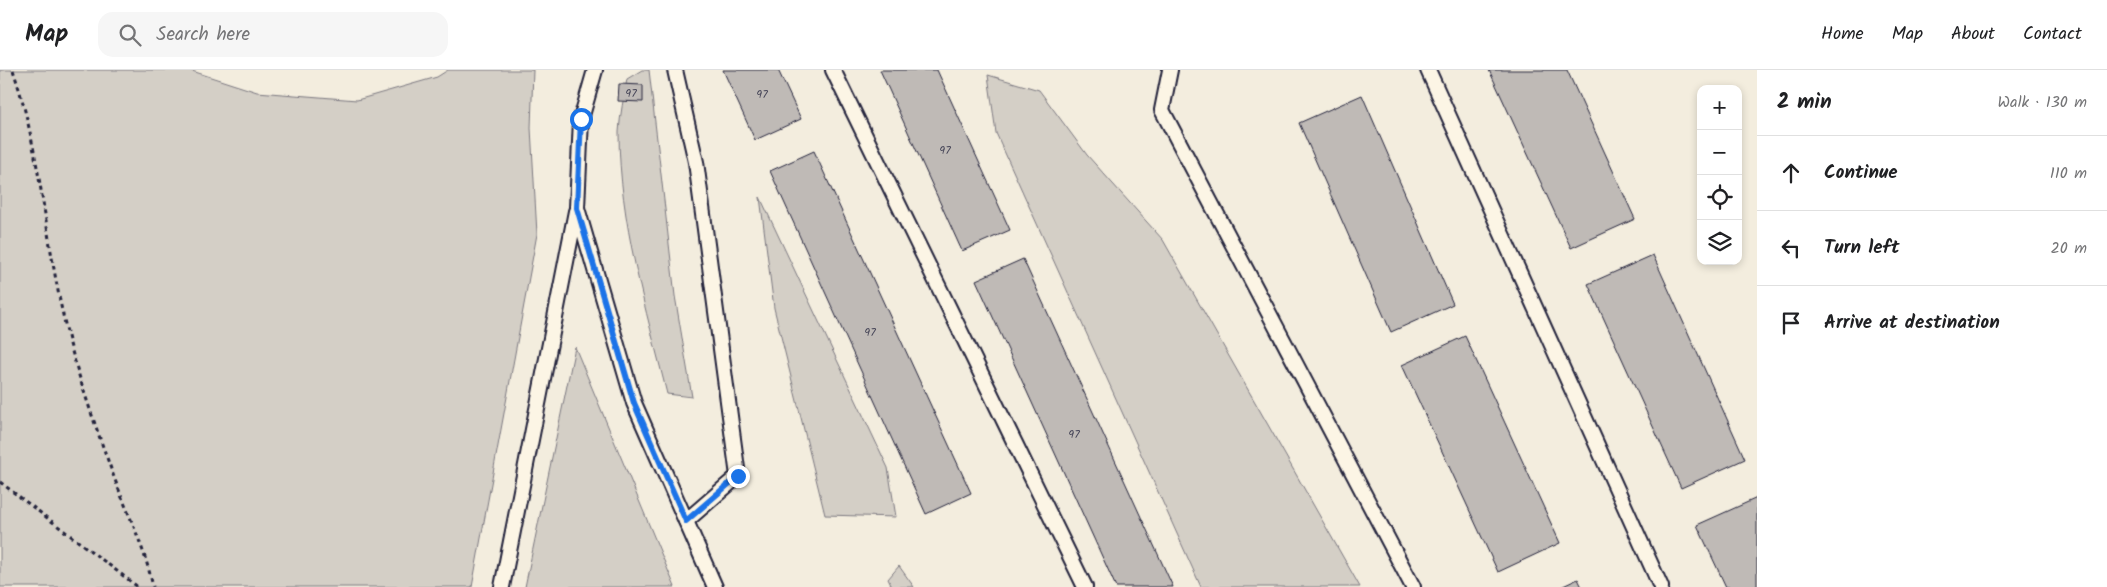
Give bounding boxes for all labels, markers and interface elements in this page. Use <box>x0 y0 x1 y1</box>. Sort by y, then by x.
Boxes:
search box <box>98 12 448 57</box>
text: Map <box>25 15 68 54</box>
text: Search here <box>156 20 250 50</box>
text: Home <box>1821 20 1864 49</box>
text: Map <box>1892 20 1923 49</box>
text: About <box>1951 20 1995 49</box>
text: Contact <box>2023 20 2082 49</box>
icon: search <box>116 21 144 49</box>
house number: 97 <box>625 84 637 103</box>
house number: 97 <box>756 85 768 104</box>
map controls <box>1697 85 1742 265</box>
button: + <box>1697 85 1742 130</box>
text: 2 min <box>1777 86 1832 119</box>
text: Walk · 130 m <box>1998 90 2087 115</box>
route start <box>570 108 593 131</box>
button: − <box>1697 130 1742 175</box>
house number: 97 <box>939 141 951 160</box>
text: Continue <box>1824 158 1897 188</box>
icon: ahead <box>1777 159 1805 187</box>
text: 110 m <box>2050 161 2087 186</box>
button: locate <box>1697 175 1742 220</box>
button: layers <box>1697 220 1742 265</box>
text: Turn left <box>1824 233 1899 263</box>
icon: left <box>1777 234 1805 262</box>
text: 20 m <box>2051 236 2087 261</box>
text: Arrive at destination <box>1824 308 2000 338</box>
icon: arrive <box>1777 309 1805 337</box>
house number: 97 <box>864 323 876 342</box>
house number: 97 <box>1068 425 1080 444</box>
route end <box>727 465 750 488</box>

